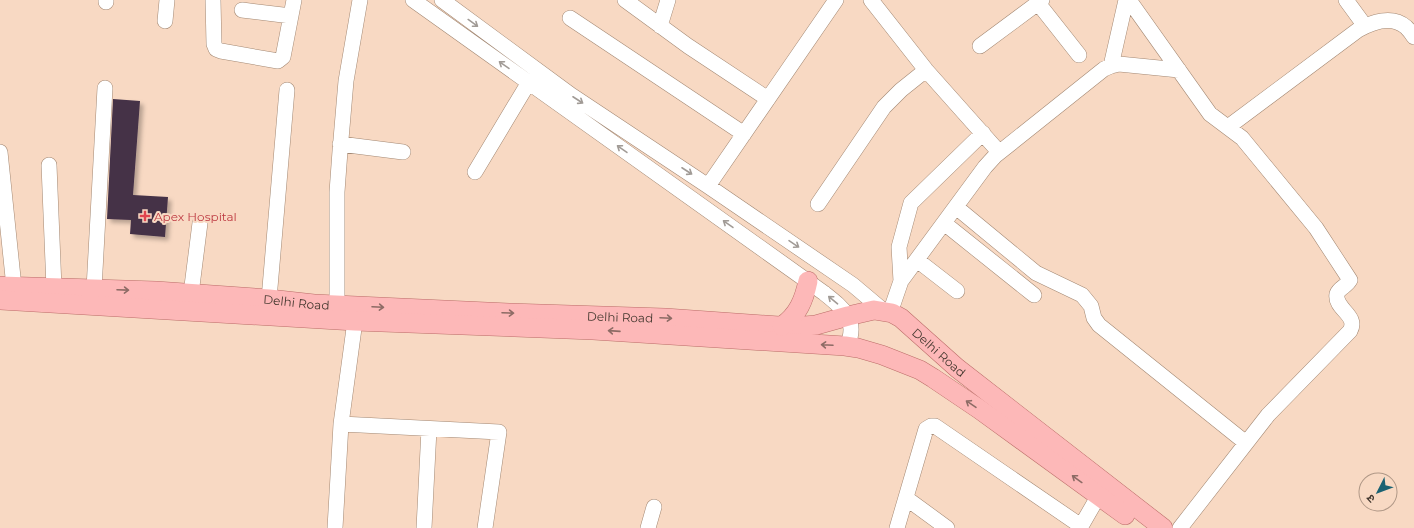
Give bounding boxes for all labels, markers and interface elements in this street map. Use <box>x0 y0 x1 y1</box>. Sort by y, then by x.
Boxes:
one-way arrow <box>467 19 478 27</box>
one-way arrow <box>499 61 510 69</box>
one-way arrow <box>572 96 583 104</box>
one-way arrow <box>616 145 627 153</box>
one-way arrow <box>681 167 692 176</box>
place label: Apex Hospital <box>154 209 237 224</box>
marker: Apex Hospital <box>139 210 151 222</box>
one-way arrow <box>722 220 733 228</box>
one-way arrow <box>788 240 799 248</box>
one-way arrow <box>116 286 129 294</box>
street label: Delhi Road <box>263 291 330 312</box>
one-way arrow <box>828 296 838 305</box>
one-way arrow <box>371 303 384 310</box>
street label: Delhi Road <box>587 308 653 325</box>
one-way arrow <box>501 309 514 317</box>
one-way arrow <box>659 315 672 322</box>
street label: Delhi Road <box>909 324 969 380</box>
one-way arrow <box>608 328 621 335</box>
one-way arrow <box>821 341 834 348</box>
one-way arrow <box>966 400 977 408</box>
north arrow <box>1358 472 1398 512</box>
one-way arrow <box>1072 475 1083 483</box>
text: उ <box>1363 491 1378 506</box>

